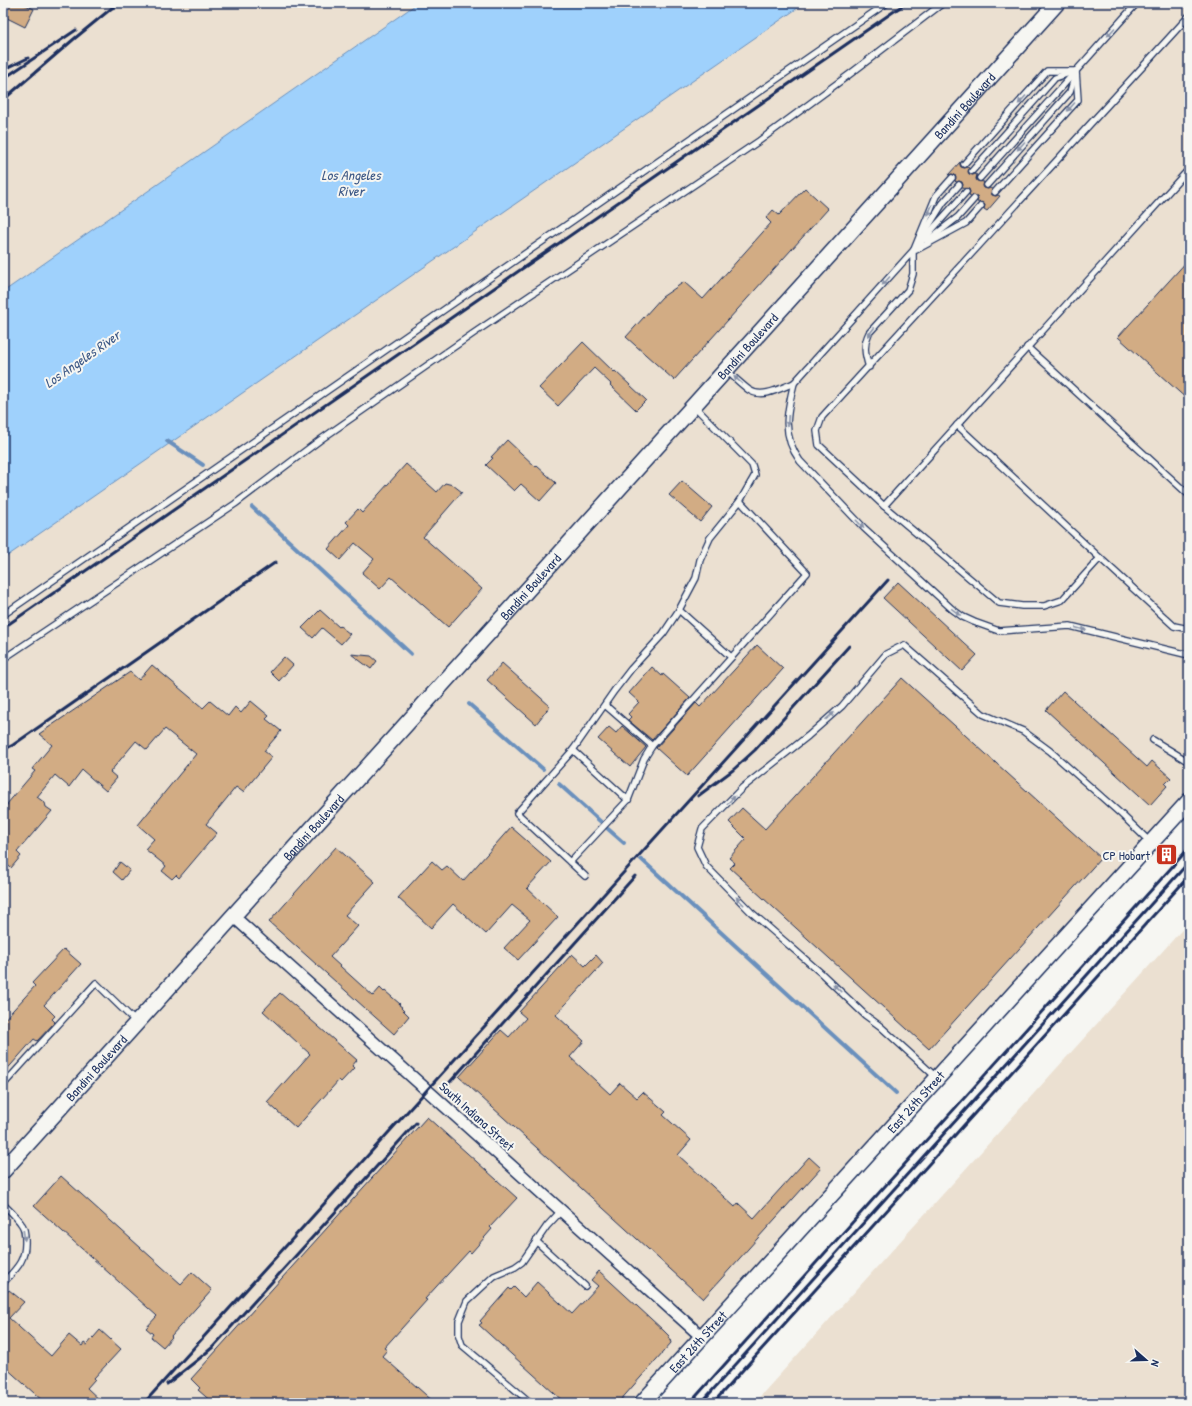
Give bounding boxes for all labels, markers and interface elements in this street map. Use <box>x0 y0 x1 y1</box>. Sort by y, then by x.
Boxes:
one-way arrow <box>1106 27 1116 37</box>
street label: Bandini Boulevard <box>930 69 999 143</box>
one-way arrow <box>1017 95 1026 105</box>
one-way arrow <box>1066 102 1076 112</box>
one-way arrow <box>1017 141 1026 152</box>
water label: Los Angeles River <box>321 165 382 200</box>
one-way arrow <box>927 205 933 216</box>
one-way arrow <box>882 276 891 286</box>
street label: Bandini Boulevard <box>713 309 782 383</box>
water label: Los Angeles River <box>40 325 125 393</box>
one-way arrow <box>867 327 875 337</box>
one-way arrow <box>733 376 743 385</box>
one-way arrow <box>784 415 791 427</box>
one-way arrow <box>855 519 865 529</box>
street label: Bandini Boulevard <box>496 550 565 624</box>
one-way arrow <box>951 608 961 616</box>
one-way arrow <box>1075 626 1087 632</box>
one-way arrow <box>825 712 836 721</box>
street label: Bandini Boulevard <box>279 790 348 864</box>
one-way arrow <box>726 795 736 805</box>
building icon: CP Hobart <box>1153 842 1179 868</box>
place label: CP Hobart <box>1102 846 1151 864</box>
one-way arrow <box>735 896 745 906</box>
one-way arrow <box>832 983 842 993</box>
street label: Bandini Boulevard <box>61 1031 131 1105</box>
street label: East 26th Street <box>883 1067 949 1137</box>
street label: South Indiana Street <box>435 1077 519 1155</box>
one-way arrow <box>21 1229 27 1241</box>
street label: East 26th Street <box>665 1306 731 1376</box>
north arrow <box>1126 1340 1166 1380</box>
text: N <box>1148 1358 1163 1369</box>

